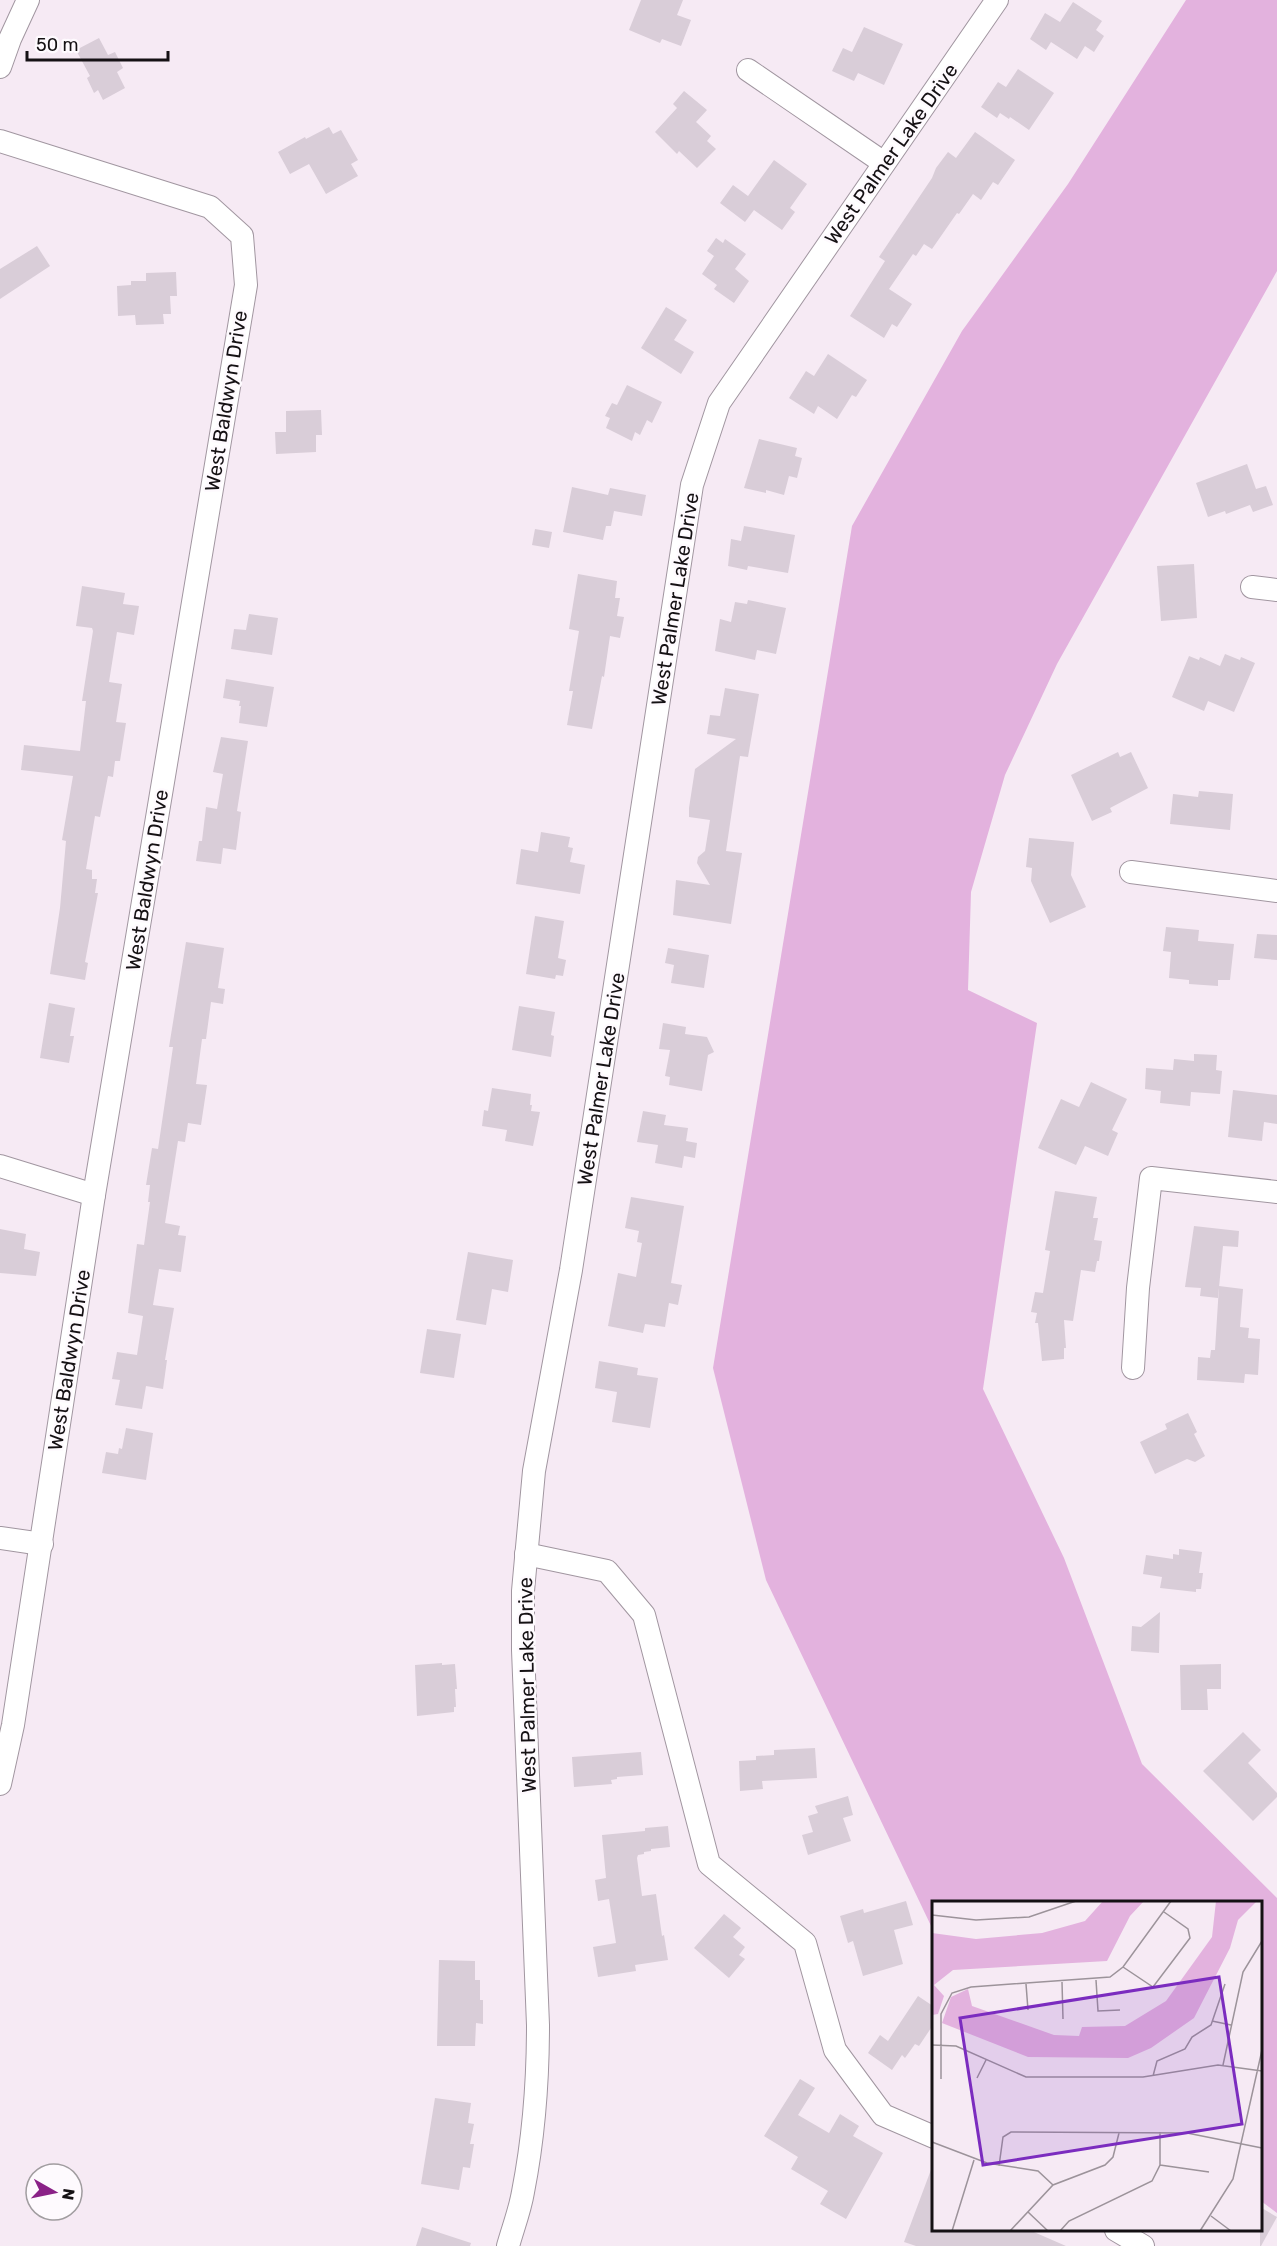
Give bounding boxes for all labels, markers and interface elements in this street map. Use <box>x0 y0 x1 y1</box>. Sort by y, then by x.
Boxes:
scale bar <box>27 24 168 62</box>
text: 50 m <box>36 34 79 56</box>
street label: West Palmer Lake Drive <box>819 59 963 249</box>
street label: West Baldwyn Drive <box>200 309 252 493</box>
street label: West Palmer Lake Drive <box>646 491 704 707</box>
street label: West Baldwyn Drive <box>121 788 173 972</box>
street label: West Palmer Lake Drive <box>572 971 630 1187</box>
street label: West Baldwyn Drive <box>43 1268 95 1452</box>
street label: West Palmer Lake Drive <box>513 1577 541 1793</box>
inset map <box>932 1901 1262 2231</box>
north arrow <box>24 2162 84 2222</box>
text: N <box>58 2187 79 2201</box>

